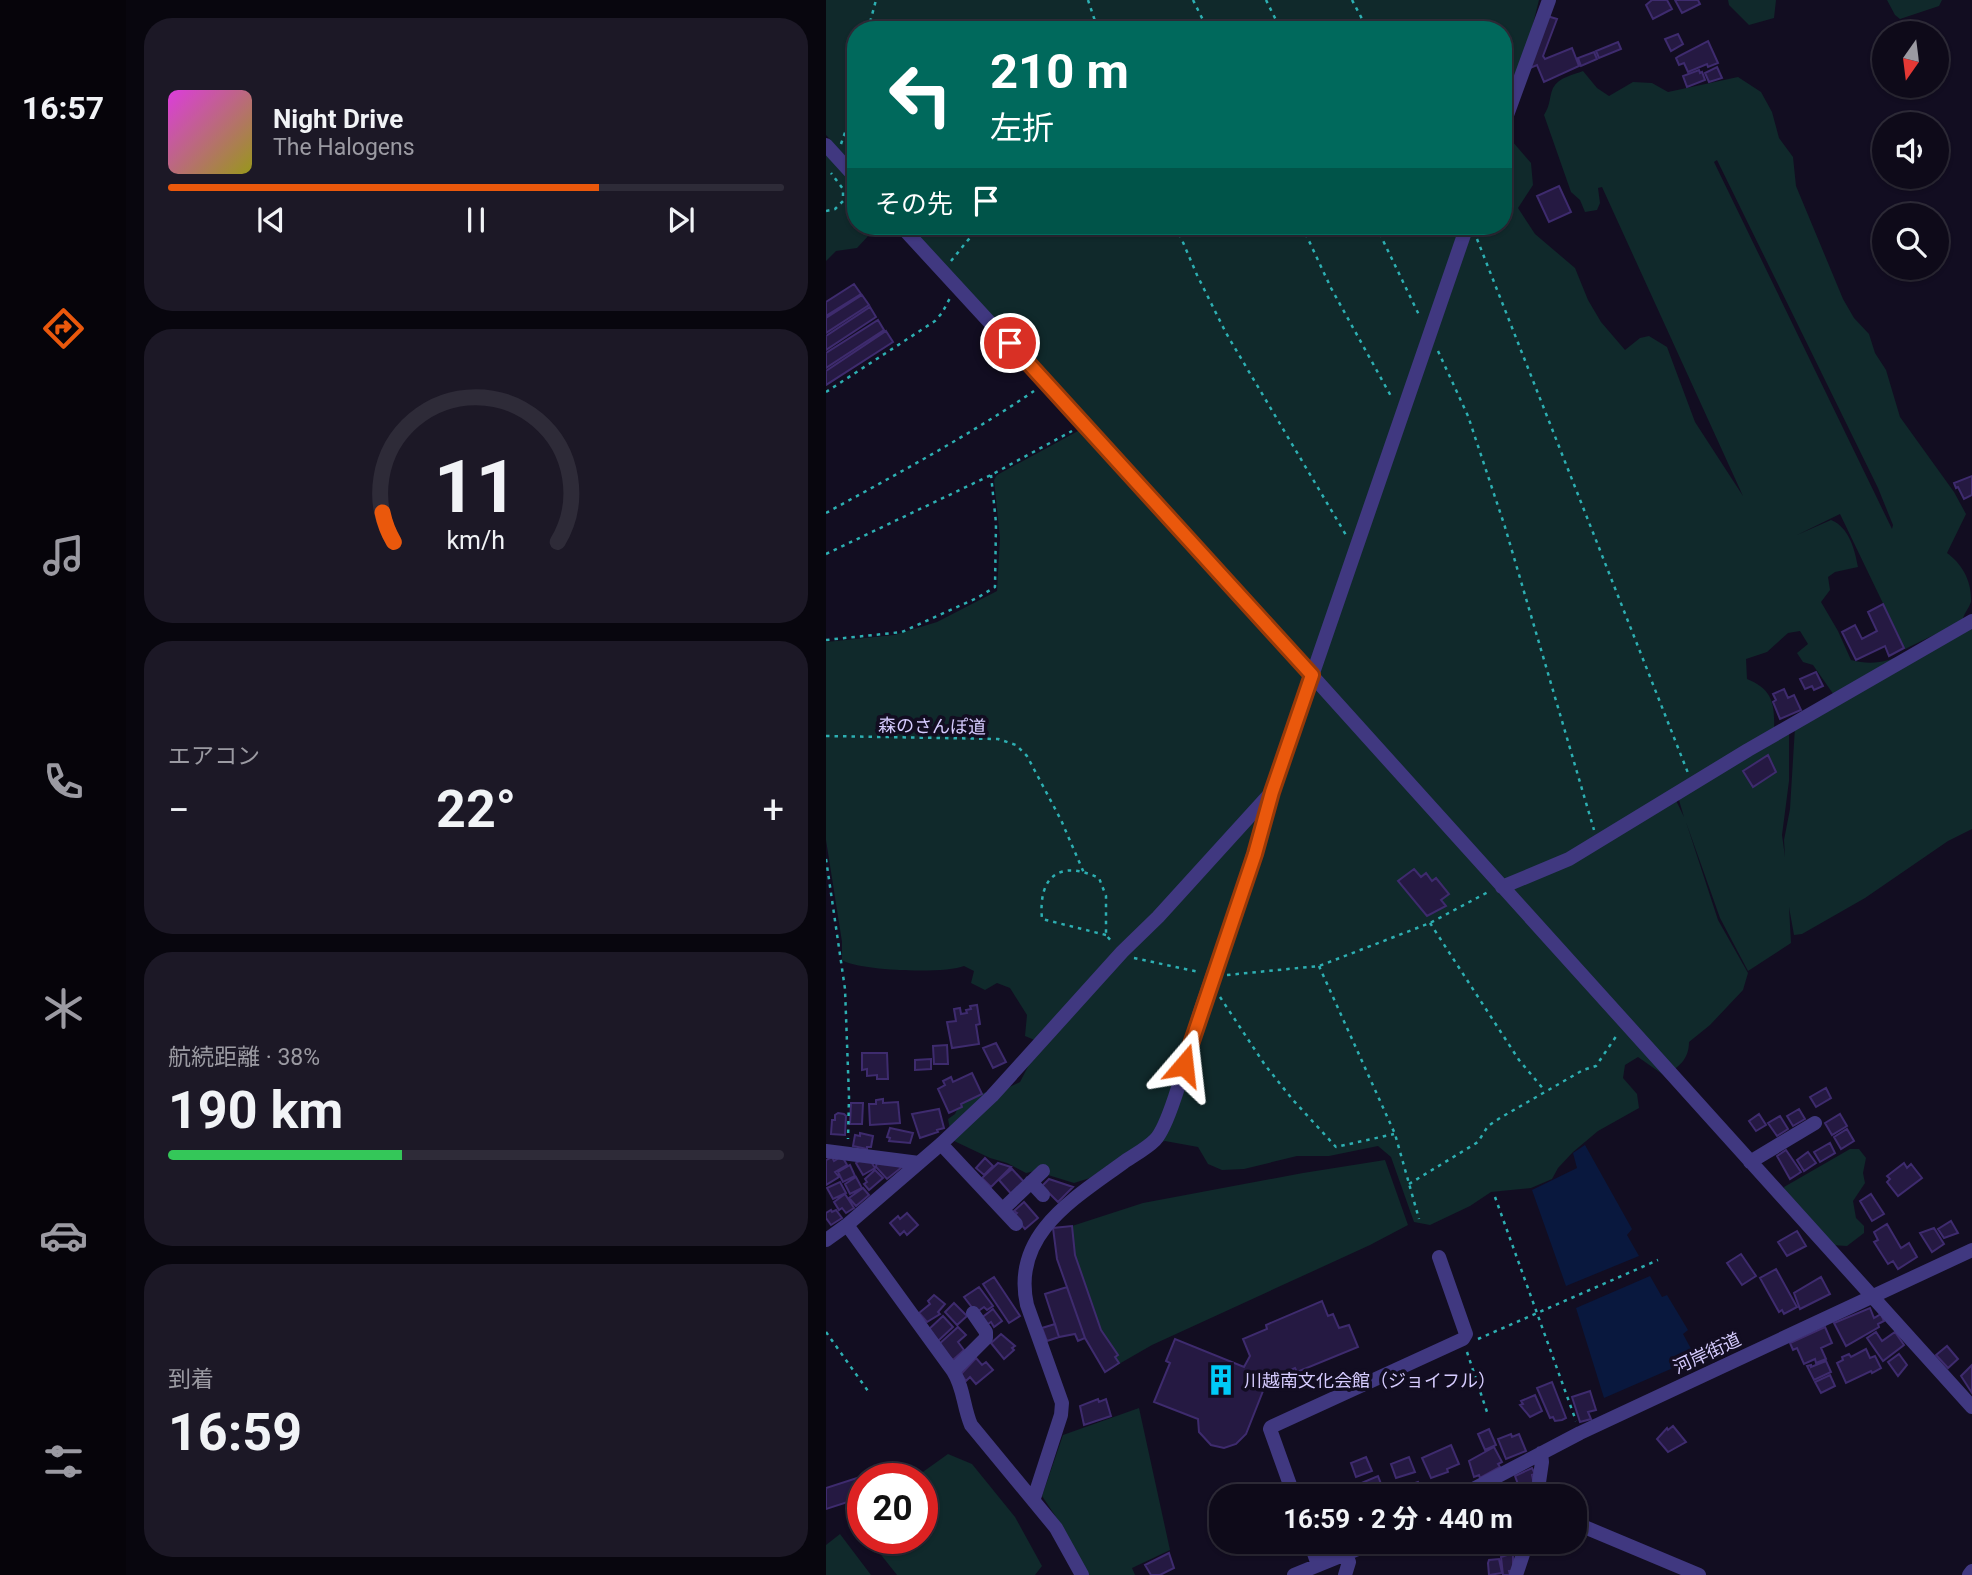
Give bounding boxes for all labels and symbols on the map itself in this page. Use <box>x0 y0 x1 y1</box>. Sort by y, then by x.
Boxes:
north arrow <box>1872 21 1950 98</box>
pin <box>980 313 1040 373</box>
street label: 森のさんぽ道 <box>878 715 986 737</box>
position arrow <box>1147 1028 1221 1102</box>
street label: 河岸街道 <box>1670 1328 1744 1378</box>
building icon: 川越南文化会館（ジョイフル） <box>1204 1363 1238 1397</box>
place label: 川越南文化会館（ジョイフル） <box>1244 1370 1496 1391</box>
speed limit sign: 20 <box>847 1463 938 1554</box>

